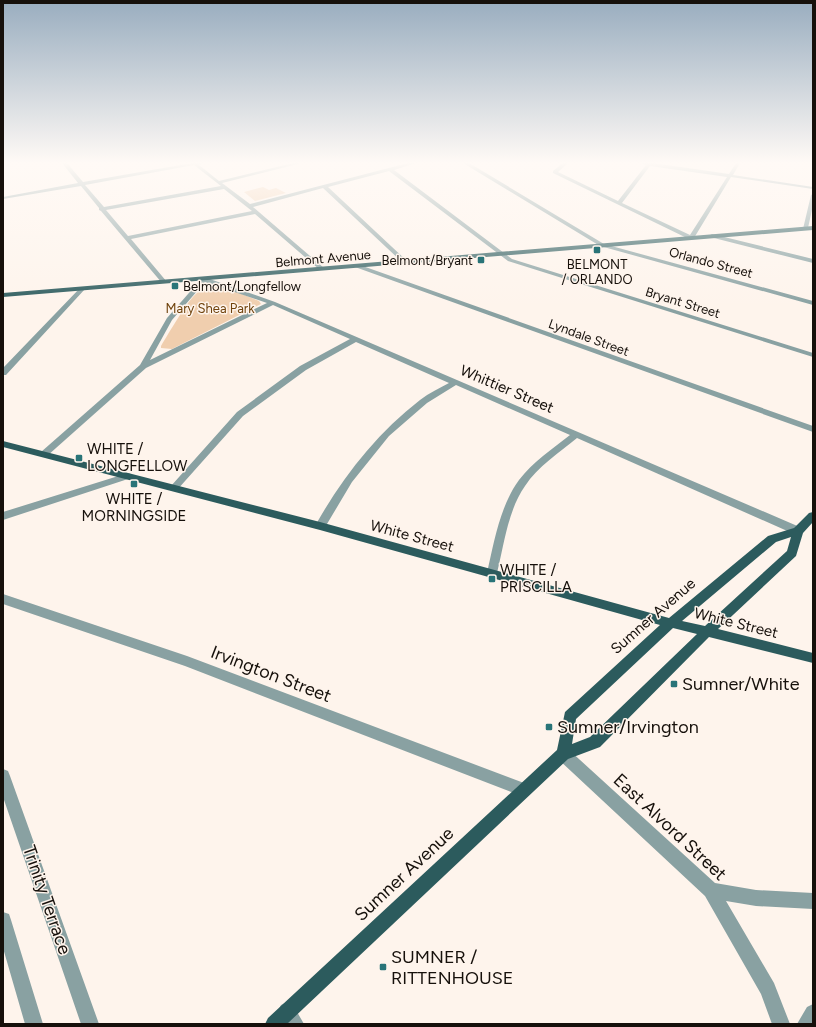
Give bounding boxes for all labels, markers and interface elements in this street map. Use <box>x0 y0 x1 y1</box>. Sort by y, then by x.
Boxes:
street label: Orlando Street <box>667 244 754 281</box>
marker: BELMONT / ORLANDO <box>592 245 602 255</box>
street label: Belmont Avenue <box>275 247 371 270</box>
place label: Belmont/Bryant <box>381 253 473 268</box>
marker: Belmont/Bryant <box>476 255 486 265</box>
place label: BELMONT / ORLANDO <box>561 257 633 287</box>
place label: Belmont/Longfellow <box>183 279 302 294</box>
marker: Belmont/Longfellow <box>170 281 180 291</box>
street label: Bryant Street <box>644 284 722 321</box>
park label: Mary Shea Park <box>166 301 255 316</box>
street label: Lyndale Street <box>547 316 631 359</box>
street label: Whittier Street <box>457 361 557 417</box>
place label: WHITE / LONGFELLOW <box>87 440 188 475</box>
marker: WHITE / LONGFELLOW <box>74 453 84 463</box>
marker: WHITE / MORNINGSIDE <box>129 479 139 489</box>
place label: WHITE / MORNINGSIDE <box>82 490 186 525</box>
street label: White Street <box>368 516 456 556</box>
place label: WHITE / PRISCILLA <box>500 561 572 596</box>
marker: WHITE / PRISCILLA <box>487 574 497 584</box>
street label: Sumner Avenue <box>607 574 699 658</box>
street label: White Street <box>692 604 780 642</box>
street label: Irvington Street <box>208 641 334 707</box>
place label: Sumner/White <box>682 673 800 695</box>
marker: Sumner/White <box>669 679 679 689</box>
place label: Sumner/Irvington <box>557 716 699 738</box>
marker: Sumner/Irvington <box>544 722 554 732</box>
street label: East Alvord Street <box>609 769 731 885</box>
street label: Sumner Avenue <box>350 822 458 926</box>
street label: Trinity Terrace <box>18 843 76 958</box>
place label: SUMNER / RITTENHOUSE <box>391 946 514 989</box>
marker: SUMNER / RITTENHOUSE <box>378 962 388 972</box>

